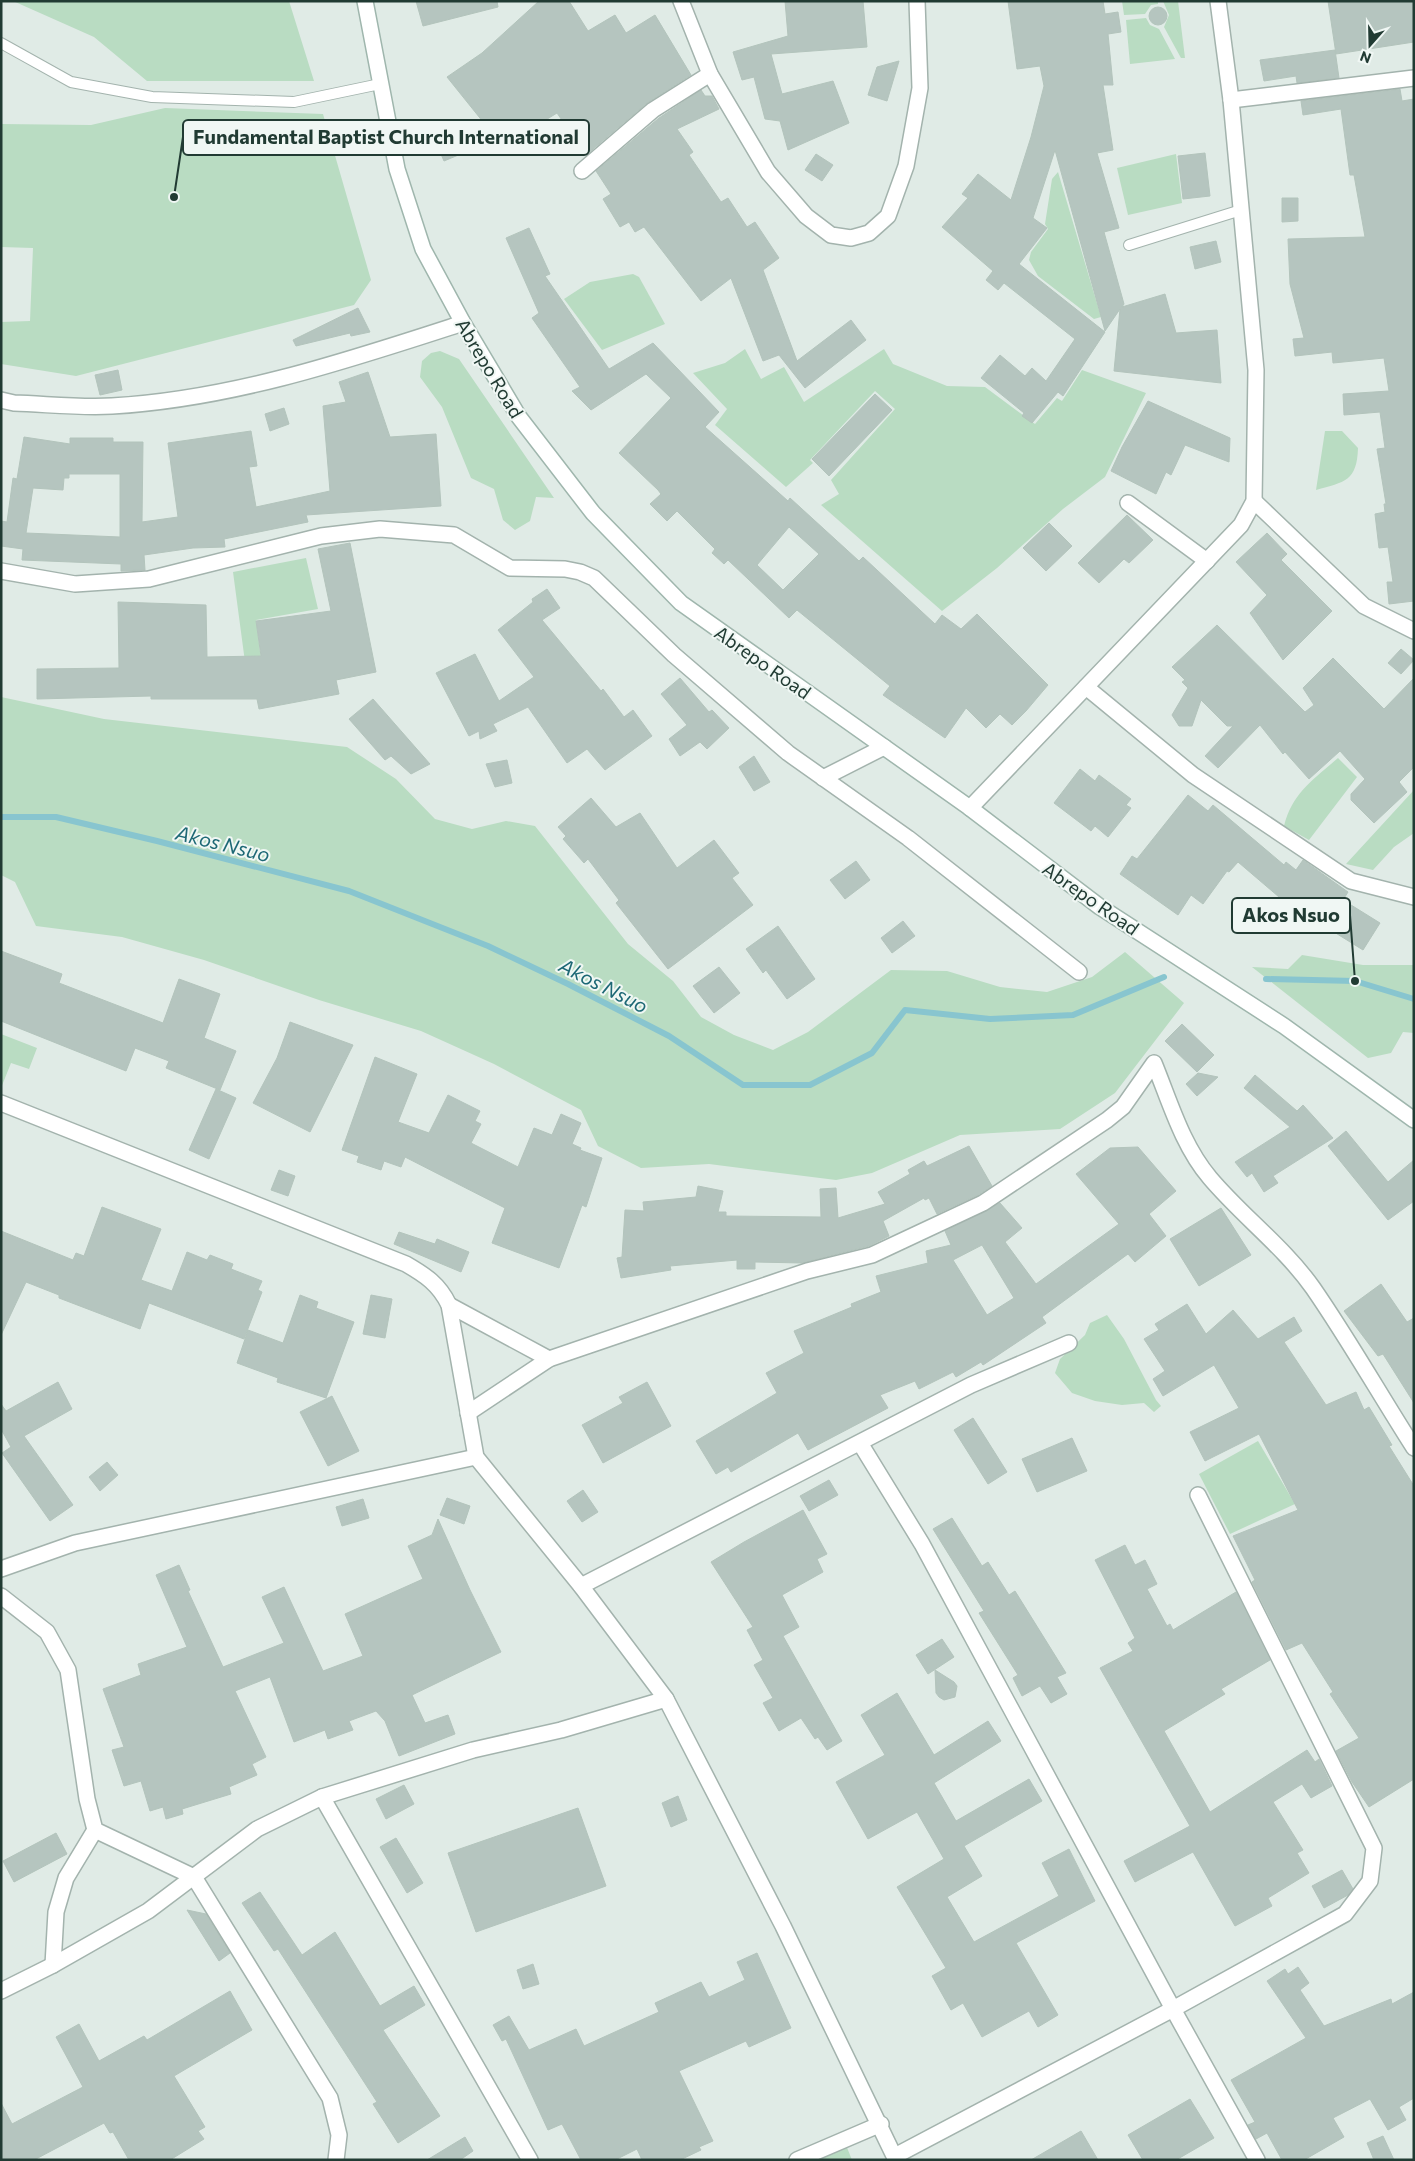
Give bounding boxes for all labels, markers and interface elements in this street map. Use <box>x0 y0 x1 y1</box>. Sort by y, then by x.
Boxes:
north arrow <box>1345 20 1395 70</box>
text: N <box>1358 48 1373 67</box>
callout: Fundamental Baptist Church International <box>183 120 589 155</box>
text: Fundamental Baptist Church International <box>193 124 579 148</box>
street label: Abrepo Road <box>451 314 529 422</box>
street label: Abrepo Road <box>710 620 816 704</box>
water label: Akos Nsuo <box>172 819 273 866</box>
street label: Abrepo Road <box>1038 856 1144 940</box>
callout: Akos Nsuo <box>1232 898 1350 933</box>
text: Akos Nsuo <box>1242 902 1340 926</box>
water label: Akos Nsuo <box>555 952 652 1018</box>

